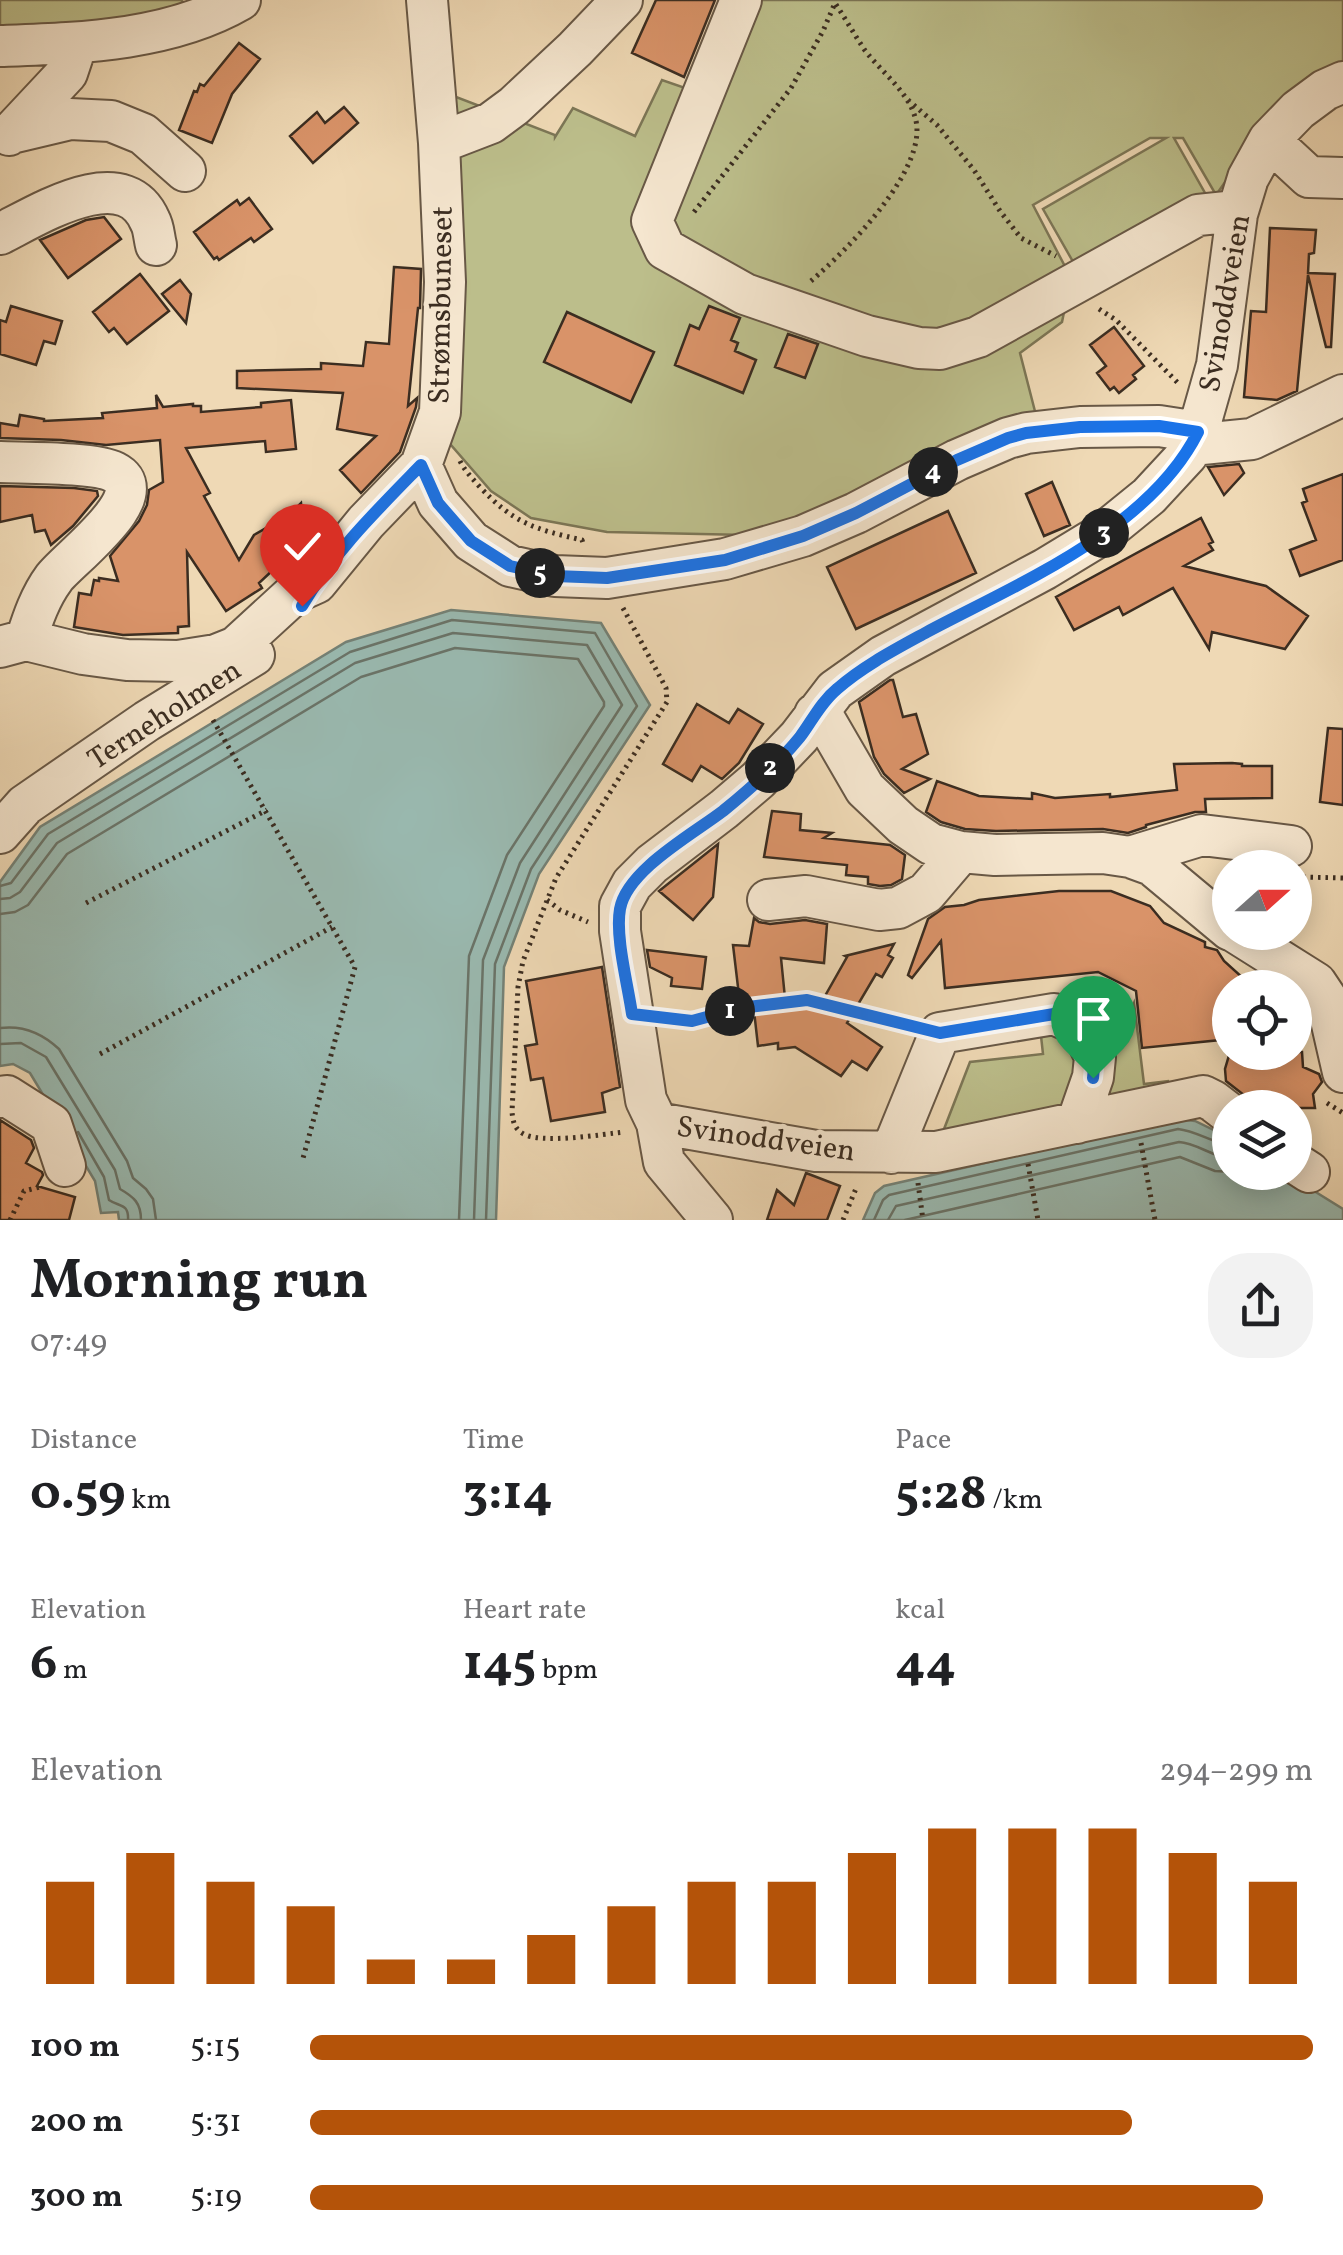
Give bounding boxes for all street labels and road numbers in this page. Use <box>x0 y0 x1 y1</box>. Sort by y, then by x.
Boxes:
street label: Strømsbuneset <box>419 206 465 404</box>
street label: Svinoddveien <box>1190 211 1262 396</box>
street label: Terneholmen <box>80 650 250 781</box>
street label: Svinoddveien <box>674 1107 858 1173</box>

